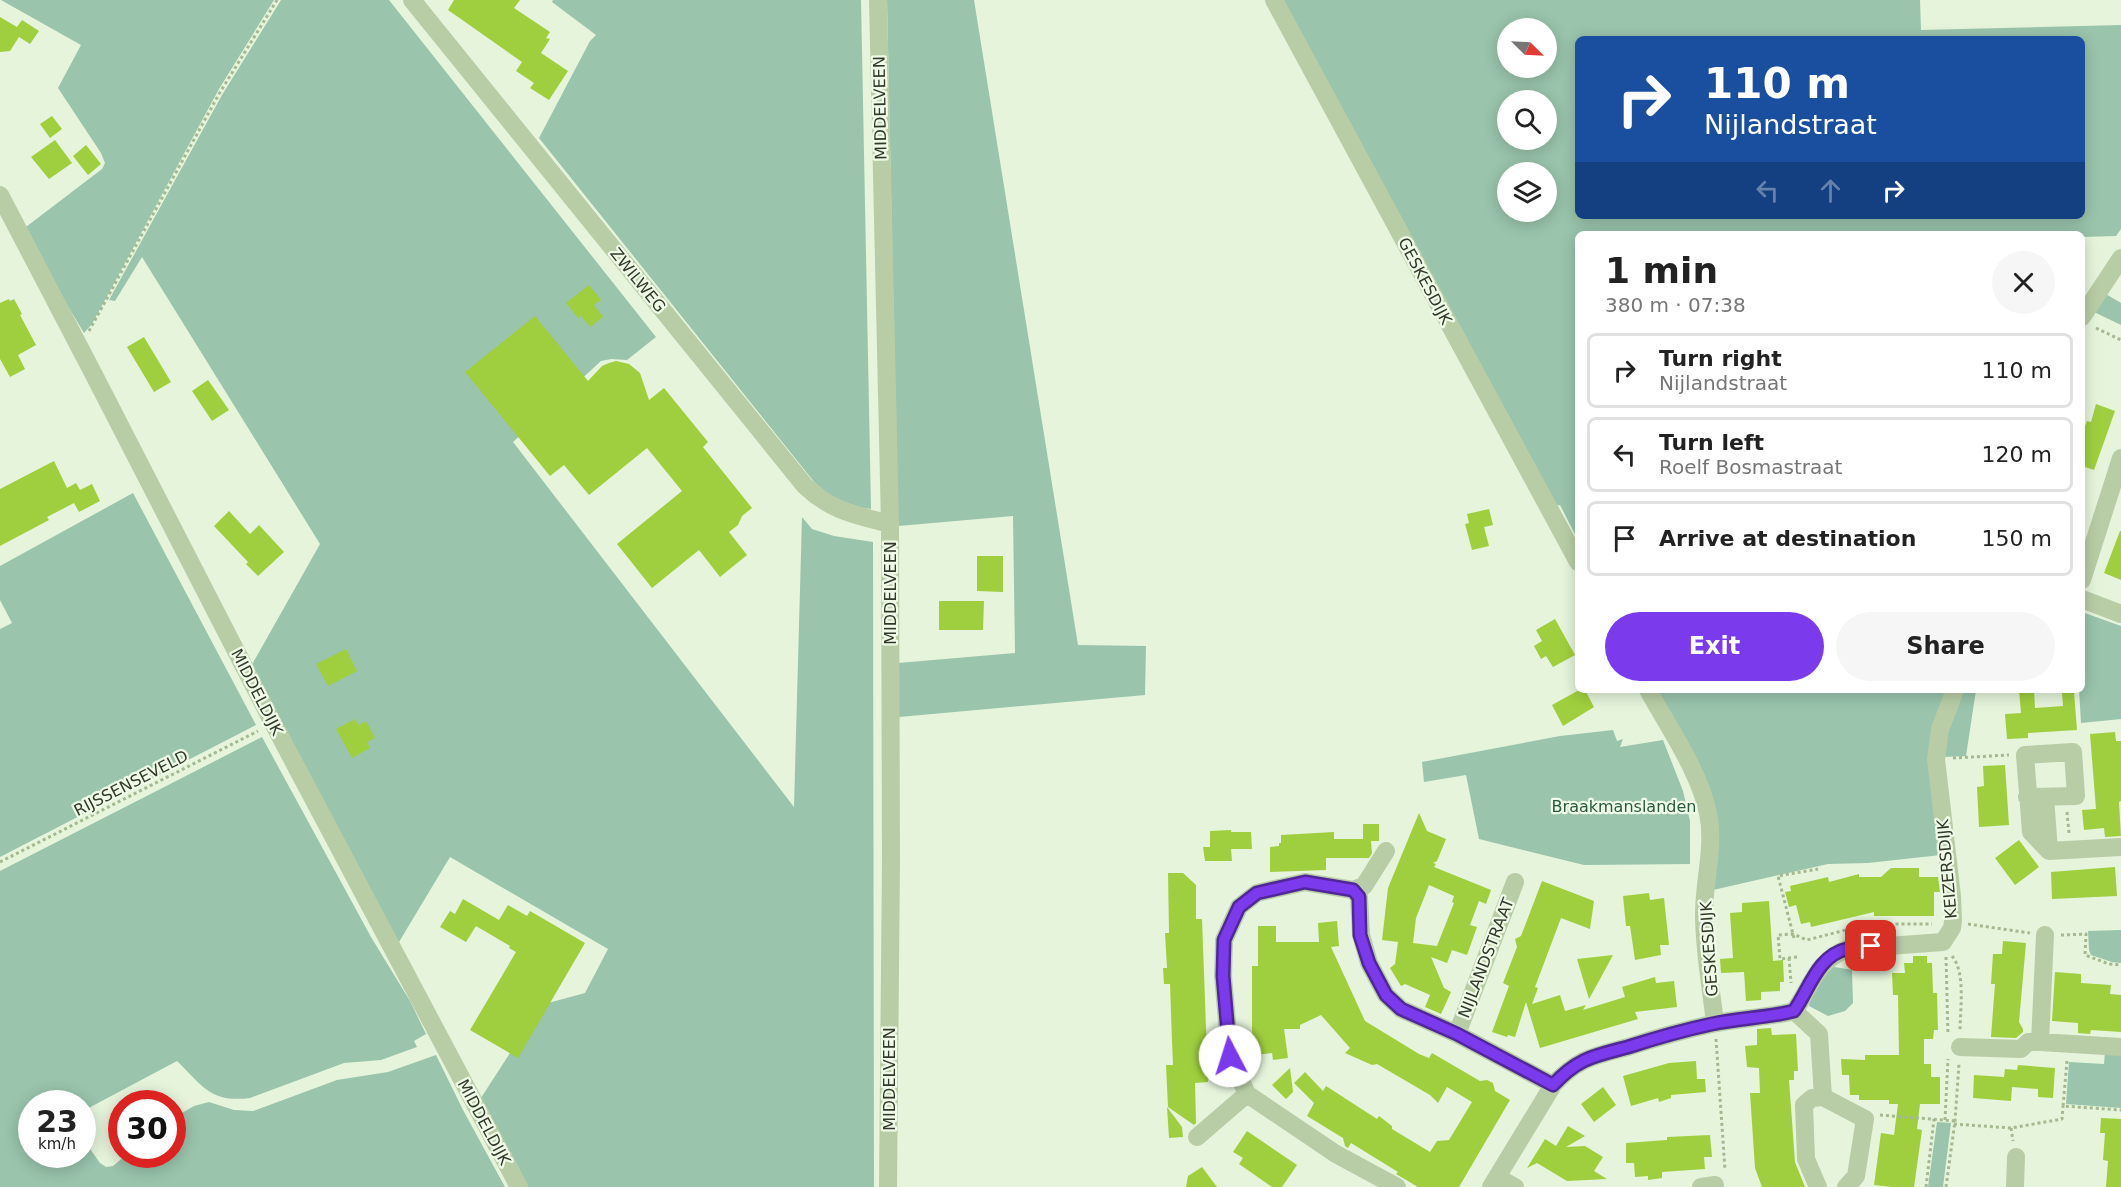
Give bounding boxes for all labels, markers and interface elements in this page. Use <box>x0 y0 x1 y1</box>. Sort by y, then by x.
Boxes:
north arrow <box>1497 18 1557 78</box>
map controls <box>1497 18 1557 222</box>
street label: MIDDELVEEN <box>870 56 890 160</box>
text: 110 m <box>1704 59 1850 108</box>
icon: right <box>1605 60 1683 138</box>
button: search <box>1497 90 1557 150</box>
text: Nijlandstraat <box>1704 109 1877 140</box>
button: layers <box>1497 162 1557 222</box>
icon: left <box>1751 174 1784 207</box>
icon: ahead <box>1814 174 1847 207</box>
icon: right <box>1877 174 1910 207</box>
street label: GESKESDIJK <box>1394 234 1456 328</box>
street label: ZWILWEG <box>606 244 670 316</box>
text: 1 min <box>1605 250 1718 291</box>
button: close <box>1992 251 2055 314</box>
text: 380 m · 07:38 <box>1605 293 1746 317</box>
text: Turn right <box>1659 346 1782 371</box>
icon: right <box>1608 354 1641 387</box>
text: 110 m <box>1982 358 2052 383</box>
text: Nijlandstraat <box>1659 371 1787 395</box>
text: Turn left <box>1659 430 1764 455</box>
icon: left <box>1608 438 1641 471</box>
text: 120 m <box>1982 442 2052 467</box>
text: Roelf Bosmastraat <box>1659 455 1842 479</box>
icon: arrive <box>1608 522 1641 555</box>
text: Arrive at destination <box>1659 526 1916 551</box>
text: 150 m <box>1982 526 2052 551</box>
street label: MIDDELVEEN <box>881 541 900 645</box>
button: Exit <box>1605 612 1824 681</box>
button: Share <box>1836 612 2055 681</box>
street label: MIDDELDIJK <box>227 646 287 739</box>
street label: RIJSSENSEVELD <box>71 746 191 820</box>
park label: Braakmanslanden <box>1552 797 1696 816</box>
street label: KEIZERSDIJK <box>1933 818 1961 920</box>
street label: NIJLANDSTRAAT <box>1454 895 1518 1021</box>
street label: GESKESDIJK <box>1696 900 1722 997</box>
pin <box>1845 920 1896 971</box>
icon: arrive <box>1854 929 1887 962</box>
position arrow <box>1198 1024 1262 1088</box>
street label: MIDDELVEEN <box>880 1027 899 1131</box>
street label: MIDDELDIJK <box>453 1076 515 1169</box>
speed limit sign: 30 <box>108 1090 186 1168</box>
text: 23 <box>36 1104 78 1139</box>
text: km/h <box>38 1135 76 1153</box>

